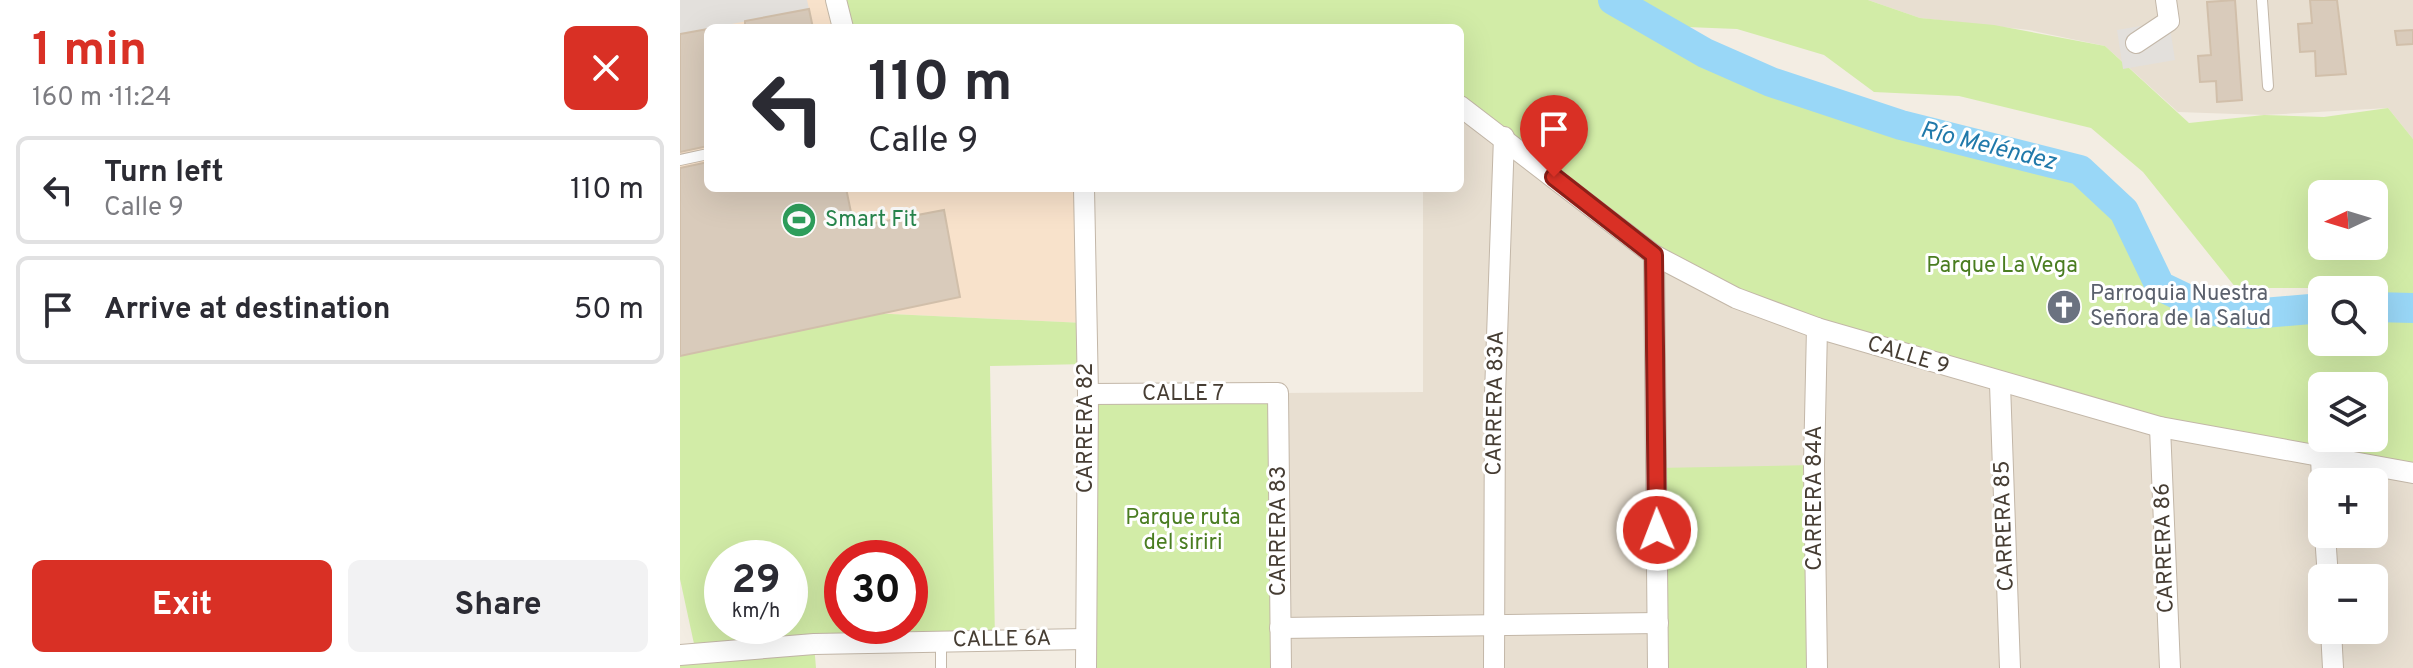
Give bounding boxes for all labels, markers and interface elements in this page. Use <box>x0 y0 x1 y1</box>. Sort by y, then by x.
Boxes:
text: 1 min <box>32 22 147 82</box>
button: close <box>564 26 648 110</box>
text: 110 m <box>868 50 1013 120</box>
icon: left <box>736 56 840 160</box>
text: 160 m · 11:24 <box>32 82 171 115</box>
pin <box>1520 95 1588 177</box>
icon: arrive <box>1532 107 1576 151</box>
water label: Río Meléndez <box>1917 116 2060 179</box>
text: Calle 9 <box>868 119 978 165</box>
text: Turn left <box>104 155 224 192</box>
icon: left <box>36 168 80 212</box>
text: 110 m <box>570 172 644 209</box>
north arrow <box>2308 180 2388 260</box>
map controls <box>2308 180 2388 644</box>
text: Calle 9 <box>104 192 184 225</box>
sports icon: Smart Fit <box>780 201 818 239</box>
place label: Smart Fit <box>825 207 917 234</box>
park label: Parque La Vega <box>1926 253 2078 280</box>
button: search <box>2308 276 2388 356</box>
place label: Parroquia Nuestra Señora de la Salud <box>2090 281 2271 333</box>
icon: arrive <box>36 288 80 332</box>
church icon: Parroquia Nuestra Señora de la Salud <box>2045 288 2083 326</box>
text: Arrive at destination <box>104 292 390 329</box>
text: 50 m <box>574 292 644 329</box>
street label: CARRERA 83A <box>1481 330 1511 476</box>
street label: CALLE 9 <box>1864 331 1952 381</box>
street label: CARRERA 82 <box>1073 363 1100 493</box>
button: layers <box>2308 372 2388 452</box>
street label: CALLE 7 <box>1142 381 1224 408</box>
street label: CARRERA 84A <box>1802 425 1829 571</box>
street label: CARRERA 85 <box>1989 460 2021 592</box>
street label: CARRERA 83 <box>1266 466 1293 596</box>
button: + <box>2308 468 2388 548</box>
street label: CARRERA 86 <box>2149 482 2181 614</box>
position arrow <box>1615 488 1699 572</box>
park label: Parque ruta del siriri <box>1125 505 1241 557</box>
speed limit sign: 30 <box>824 540 928 644</box>
text: 29 <box>731 557 781 607</box>
button: Exit <box>32 560 332 652</box>
button: Share <box>348 560 648 652</box>
button: − <box>2308 564 2388 644</box>
text: km/h <box>732 599 780 625</box>
street label: CALLE 6A <box>952 626 1052 654</box>

